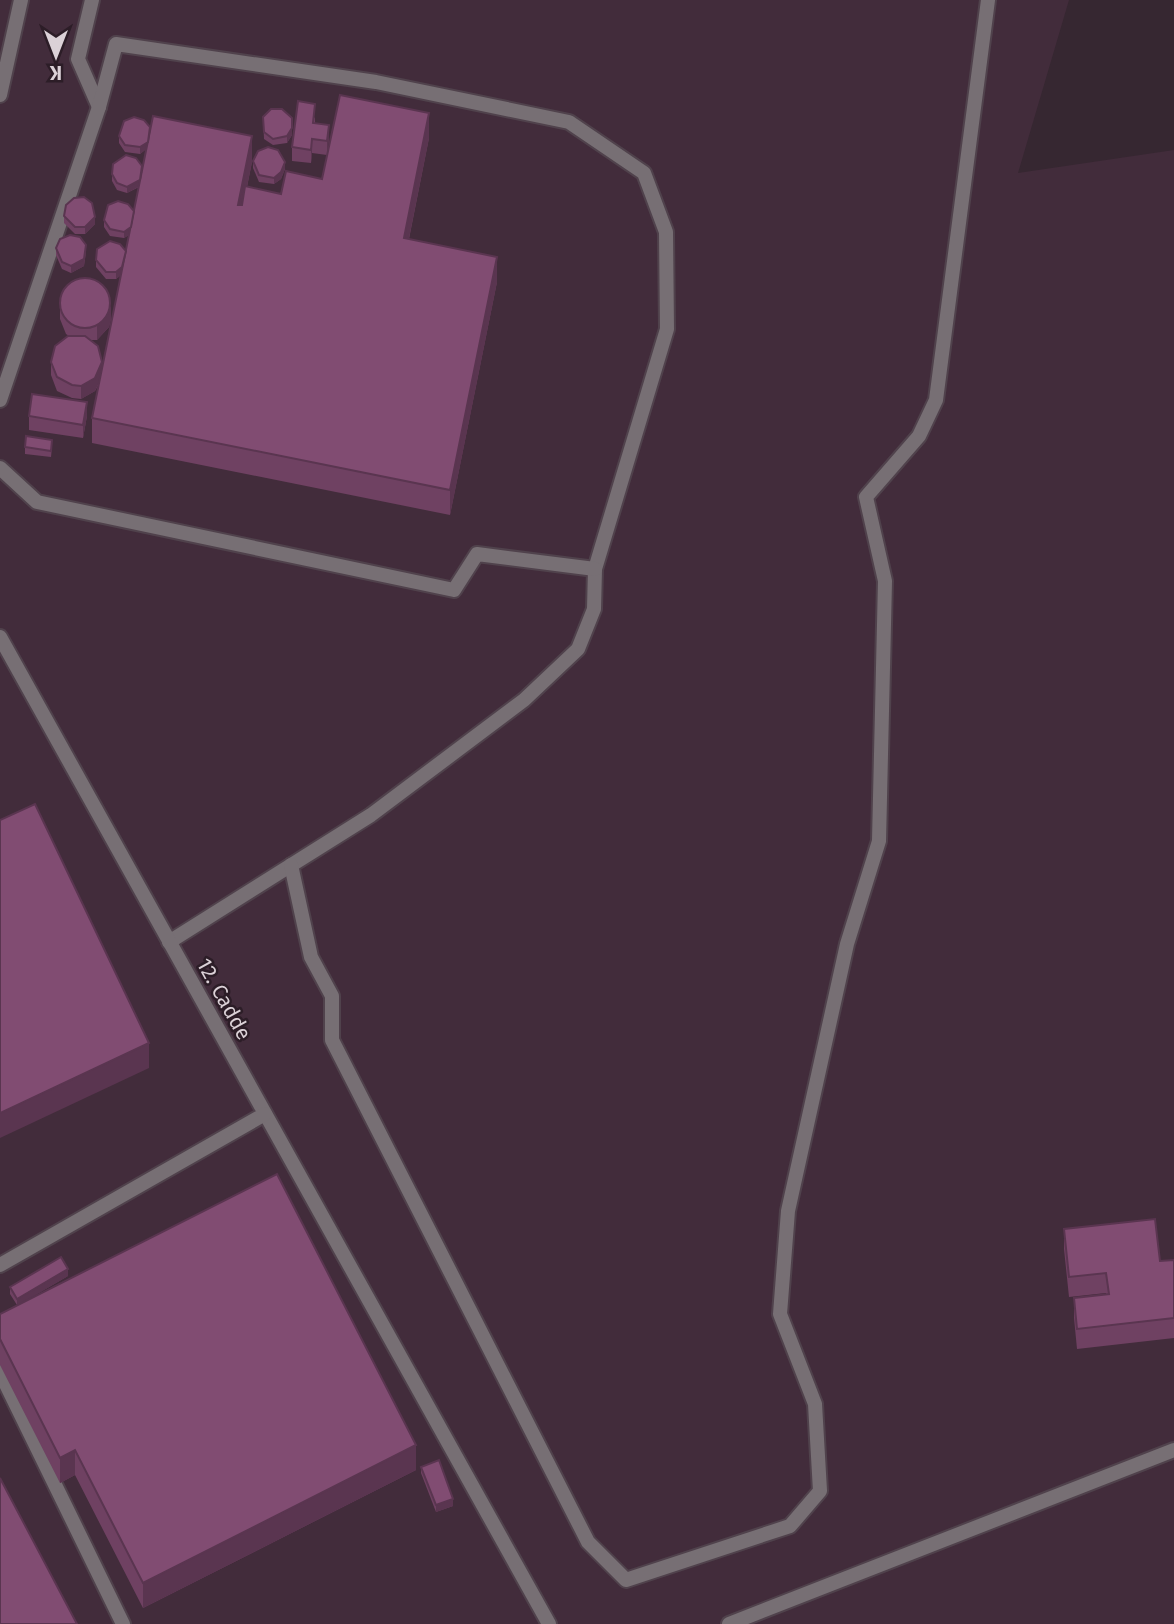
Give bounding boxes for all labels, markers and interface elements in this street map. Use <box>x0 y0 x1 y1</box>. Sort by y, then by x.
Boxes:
north arrow <box>21 21 91 91</box>
text: K <box>49 61 62 84</box>
street label: 12. Cadde <box>191 953 257 1045</box>

